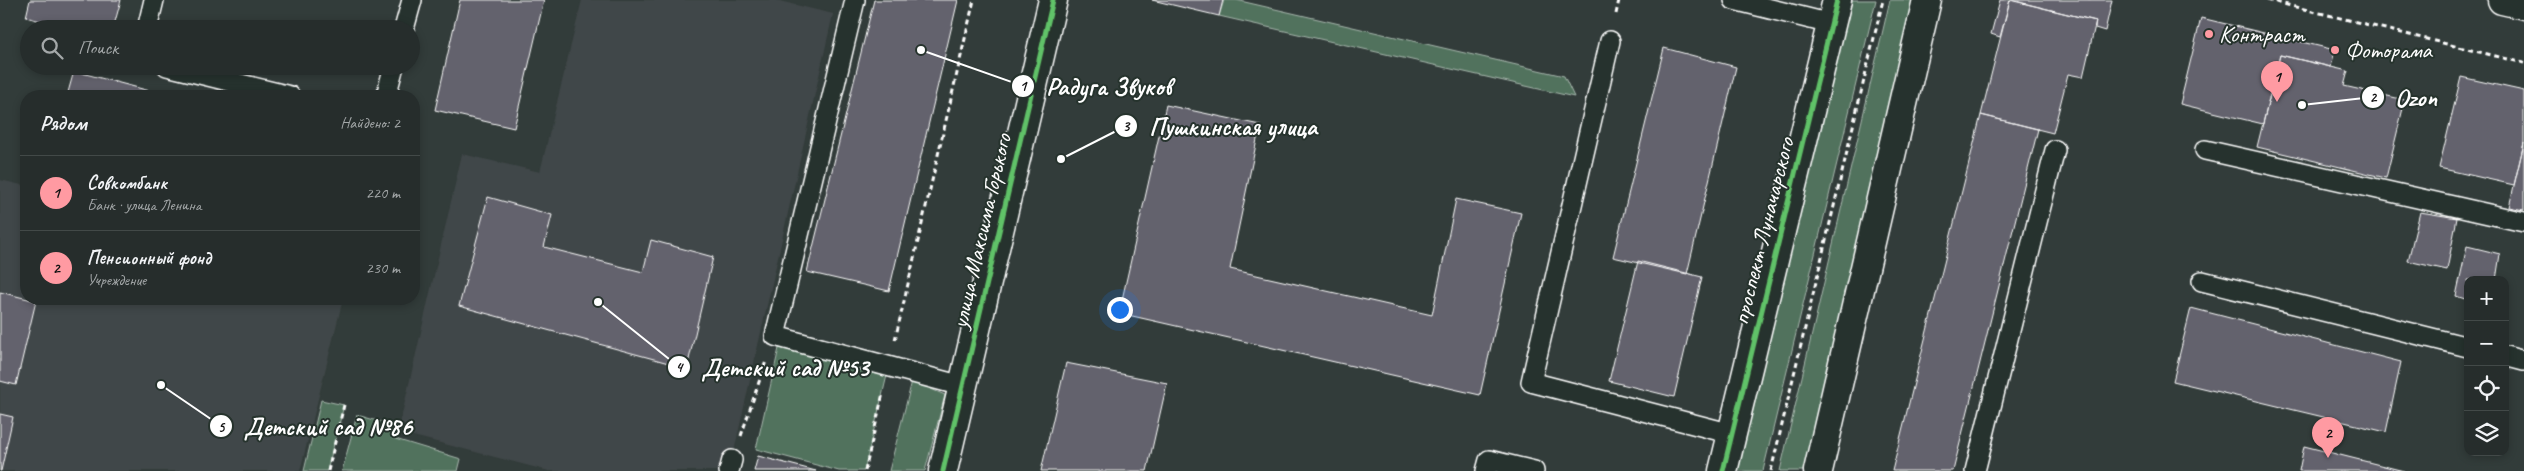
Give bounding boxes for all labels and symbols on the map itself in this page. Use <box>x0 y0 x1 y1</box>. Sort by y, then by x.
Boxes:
place label: Контраст <box>2219 19 2306 49</box>
marker: Контраст <box>2203 28 2215 40</box>
place label: Фоторама <box>2345 35 2433 65</box>
marker: Фоторама <box>2329 44 2341 56</box>
pin: 1 <box>2261 61 2293 102</box>
callout: Радуга Звуков <box>1011 66 1182 106</box>
text: Радуга Звуков <box>1046 71 1176 103</box>
text: 1 <box>1020 77 1029 96</box>
callout: Ozon <box>2361 77 2447 117</box>
text: Ozon <box>2395 82 2437 114</box>
text: 2 <box>2370 88 2378 107</box>
callout: Пушкинская улица <box>1113 106 1327 146</box>
text: Пушкинская улица <box>1149 111 1319 143</box>
text: 3 <box>1123 117 1131 136</box>
street label: улица Максима Горького <box>944 129 1018 333</box>
street label: проспект Луначарского <box>1725 133 1801 328</box>
your location <box>1107 297 1133 323</box>
callout: Детский сад №53 <box>667 347 879 387</box>
text: Детский сад №53 <box>701 352 871 384</box>
text: 4 <box>676 358 685 377</box>
callout: Детский сад №86 <box>208 406 422 446</box>
text: Детский сад №86 <box>244 411 414 443</box>
pin: 2 <box>2312 417 2344 458</box>
text: 5 <box>218 418 226 437</box>

